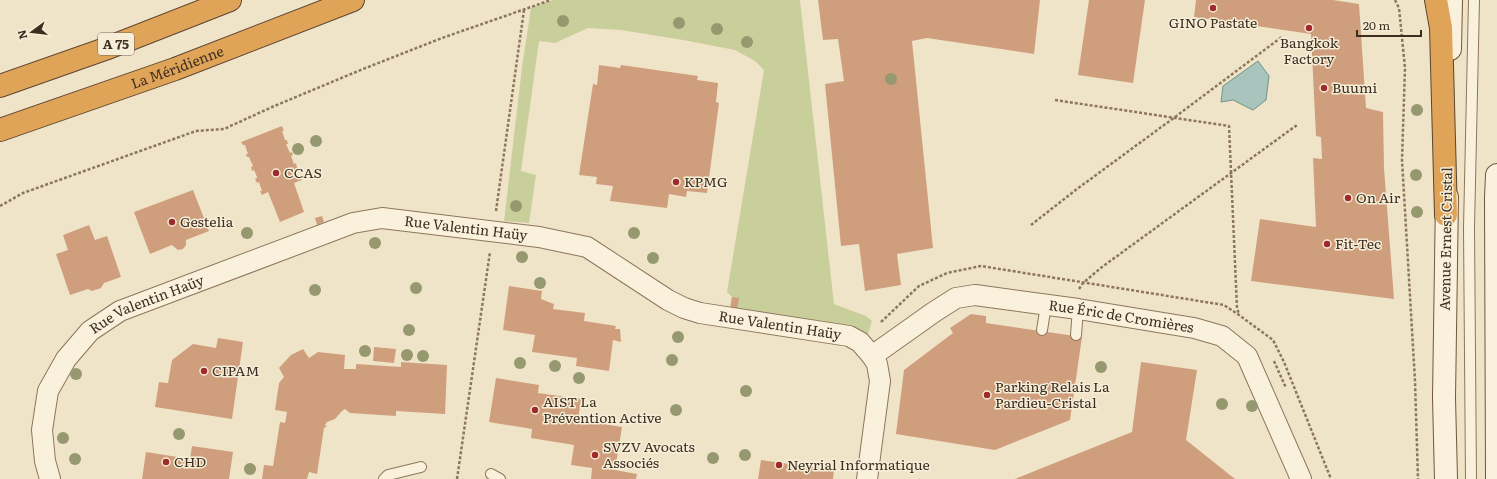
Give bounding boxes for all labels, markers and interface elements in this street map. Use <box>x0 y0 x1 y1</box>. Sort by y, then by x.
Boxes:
marker: GINO Pastate <box>1208 3 1218 13</box>
north arrow <box>12 12 52 52</box>
place label: GINO Pastate <box>1169 12 1257 32</box>
scale bar <box>1357 12 1421 38</box>
text: 20 m <box>1363 16 1390 34</box>
marker: Bangkok Factory <box>1304 23 1314 33</box>
text: N <box>12 28 30 41</box>
place label: Bangkok Factory <box>1280 32 1339 68</box>
road number: A 75 <box>98 33 134 55</box>
street label: La Méridienne <box>128 40 226 93</box>
place label: Buumi <box>1332 77 1378 97</box>
marker: Buumi <box>1319 83 1329 93</box>
place label: CCAS <box>284 162 322 182</box>
street label: Avenue Ernest Cristal <box>1434 167 1456 311</box>
marker: CCAS <box>271 168 281 178</box>
place label: KPMG <box>684 171 728 191</box>
marker: KPMG <box>671 177 681 187</box>
place label: On Air <box>1356 187 1401 207</box>
marker: On Air <box>1343 193 1353 203</box>
street label: Rue Valentin Haüy <box>403 210 530 245</box>
place label: Gestelia <box>180 211 234 231</box>
marker: Gestelia <box>167 217 177 227</box>
place label: Fit-Tec <box>1335 233 1381 253</box>
marker: Fit-Tec <box>1322 239 1332 249</box>
street label: Rue Valentin Haüy <box>85 269 207 338</box>
street label: Rue Éric de Cromières <box>1047 294 1195 337</box>
street label: Rue Valentin Haüy <box>717 305 844 344</box>
place label: CIPAM <box>212 360 259 380</box>
marker: CIPAM <box>199 366 209 376</box>
place label: Parking Relais La Pardieu-Cristal <box>995 376 1110 412</box>
marker: Parking Relais La Pardieu-Cristal <box>982 390 992 400</box>
place label: AIST La Prévention Active <box>543 391 662 427</box>
marker: AIST La Prévention Active <box>530 405 540 415</box>
place label: SVZV Avocats Associés <box>603 436 695 472</box>
marker: SVZV Avocats Associés <box>590 450 600 460</box>
place label: CHD <box>174 451 207 471</box>
place label: Neyrial Informatique <box>787 454 930 474</box>
marker: CHD <box>161 457 171 467</box>
marker: Neyrial Informatique <box>774 460 784 470</box>

